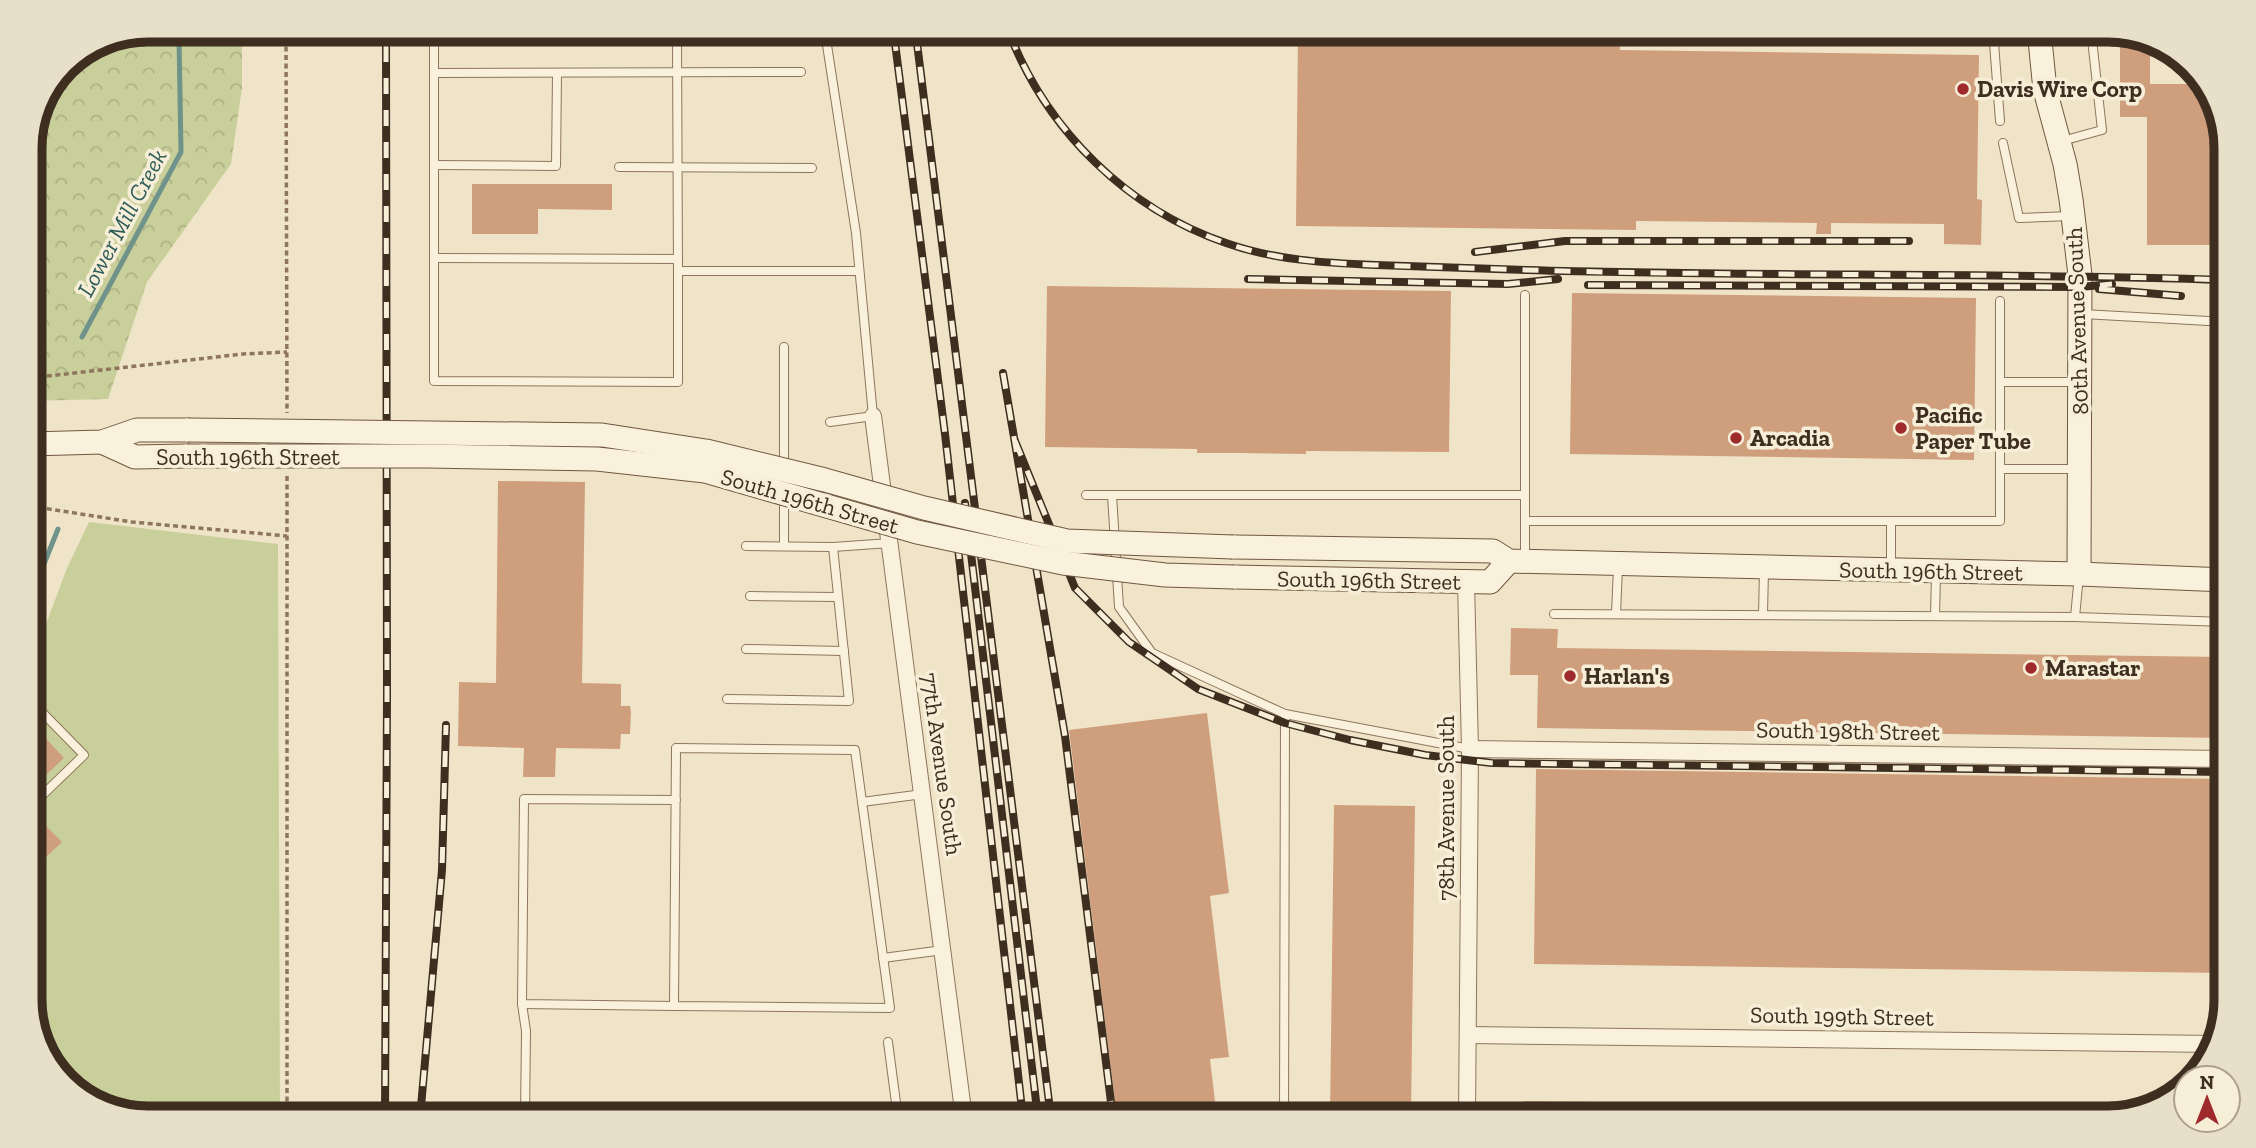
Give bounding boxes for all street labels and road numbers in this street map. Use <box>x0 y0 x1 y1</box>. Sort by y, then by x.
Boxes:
street label: 80th Avenue South <box>2060 227 2094 415</box>
street label: South 196th Street <box>156 443 340 471</box>
street label: South 196th Street <box>718 462 903 540</box>
street label: South 196th Street <box>1839 555 2024 587</box>
street label: South 196th Street <box>1277 564 1462 596</box>
street label: 77th Avenue South <box>915 671 969 857</box>
street label: 78th Avenue South <box>1432 715 1460 901</box>
street label: South 198th Street <box>1756 715 1941 747</box>
street label: South 199th Street <box>1750 1000 1935 1032</box>

